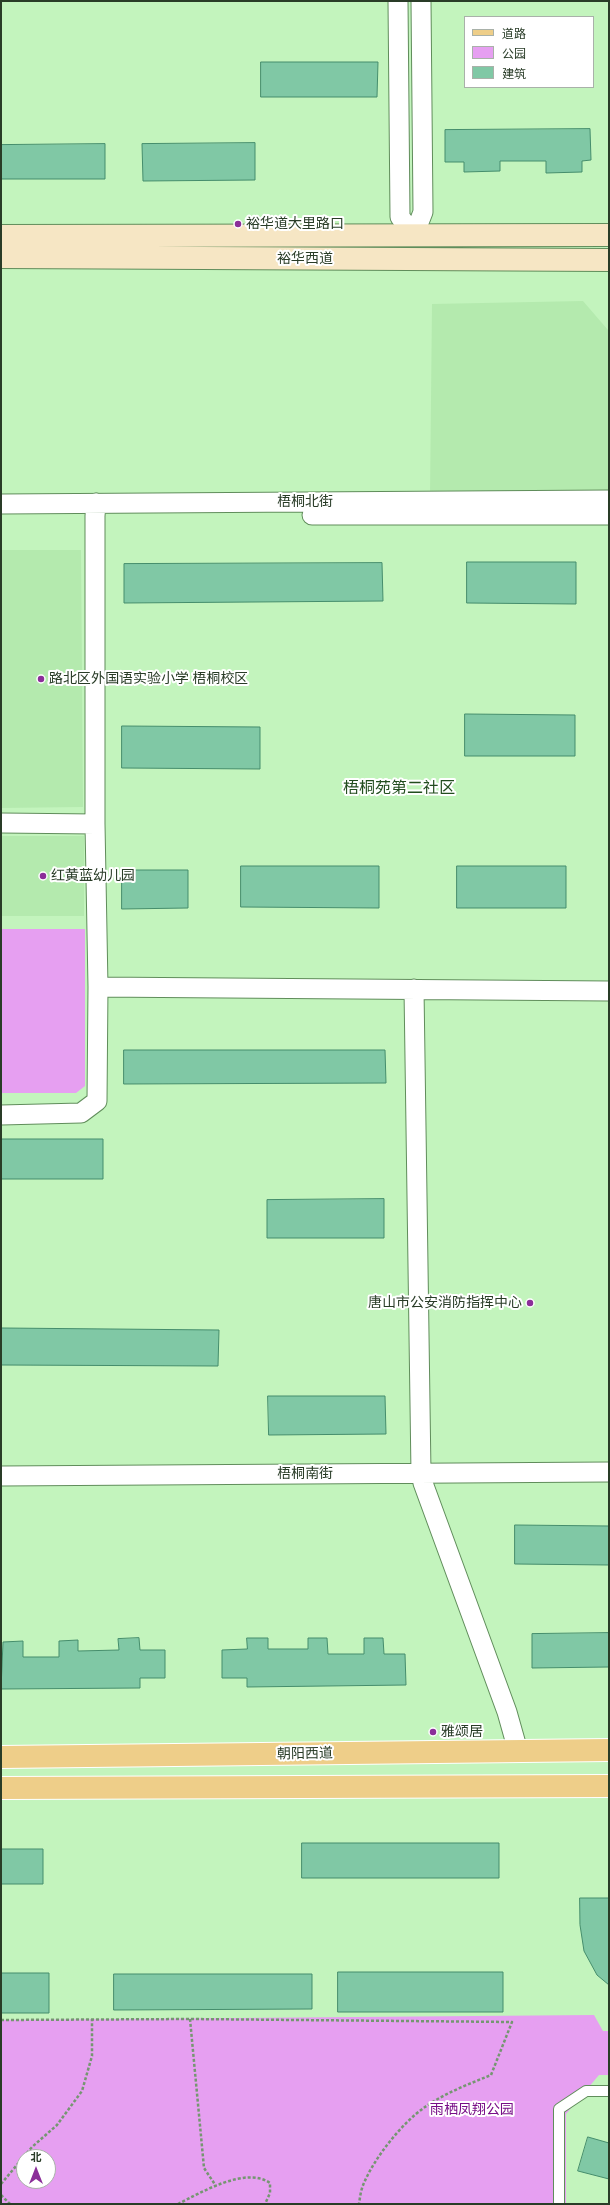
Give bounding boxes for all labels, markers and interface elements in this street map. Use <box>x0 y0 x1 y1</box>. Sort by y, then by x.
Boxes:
legend <box>464 16 594 88</box>
text: 道路 <box>502 27 526 41</box>
text: 公园 <box>502 47 526 61</box>
text: 建筑 <box>502 67 526 81</box>
place label: 裕华道大里路口 <box>246 216 344 232</box>
marker: 裕华道大里路口 <box>233 219 243 229</box>
street label: 裕华西道 <box>277 251 333 267</box>
street label: 梧桐北街 <box>277 494 333 510</box>
place label: 路北区外国语实验小学 梧桐校区 <box>49 671 248 687</box>
marker: 路北区外国语实验小学 梧桐校区 <box>36 674 46 684</box>
district label: 梧桐苑第二社区 <box>343 779 455 799</box>
place label: 红黄蓝幼儿园 <box>51 868 135 884</box>
marker: 红黄蓝幼儿园 <box>38 871 48 881</box>
place label: 唐山市公安消防指挥中心 <box>368 1295 522 1311</box>
marker: 唐山市公安消防指挥中心 <box>525 1298 535 1308</box>
street label: 梧桐南街 <box>277 1466 333 1482</box>
place label: 雅颂居 <box>441 1724 483 1740</box>
marker: 雅颂居 <box>428 1727 438 1737</box>
street label: 朝阳西道 <box>277 1745 333 1763</box>
park label: 雨栖凤翔公园 <box>430 2102 514 2118</box>
north arrow <box>16 2149 56 2189</box>
text: 北 <box>31 2151 42 2164</box>

